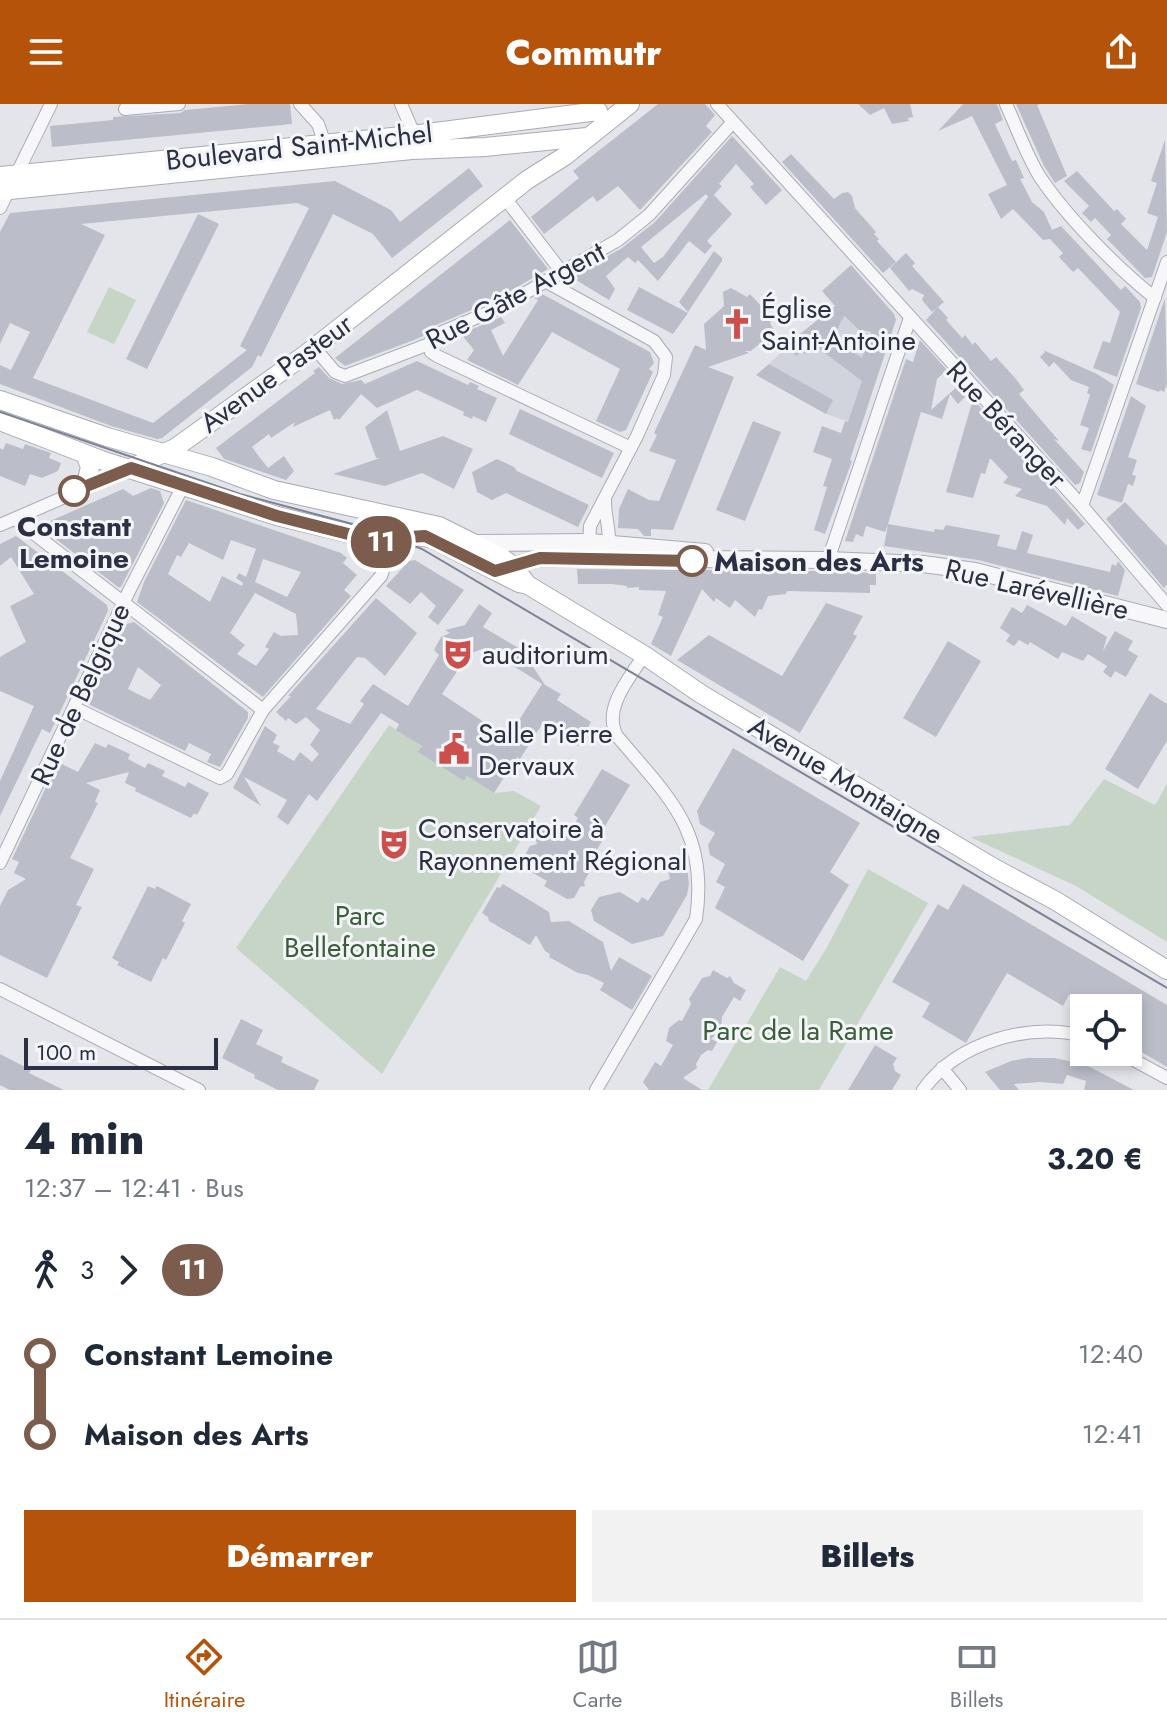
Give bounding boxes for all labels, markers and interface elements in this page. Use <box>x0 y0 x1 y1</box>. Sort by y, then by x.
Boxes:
text: Commutr <box>505 26 662 78</box>
icon: menu <box>24 30 68 74</box>
icon: share <box>1099 30 1143 74</box>
street label: Boulevard Saint-Michel <box>164 112 435 181</box>
street label: Rue Gâte Argent <box>418 231 612 360</box>
place label: Église Saint-Antoine <box>761 288 916 361</box>
street label: Avenue Pasteur <box>191 304 362 443</box>
church icon: Église Saint-Antoine <box>720 307 754 341</box>
street label: Rue Béranger <box>937 351 1077 497</box>
marker: Constant Lemoine <box>59 476 89 506</box>
place label: Constant Lemoine <box>17 506 131 579</box>
line badge: 11 <box>345 516 417 568</box>
text: 11 <box>367 521 395 562</box>
place label: Maison des Arts <box>714 541 924 582</box>
marker: Maison des Arts <box>677 546 707 576</box>
street label: Rue Larévellière <box>941 548 1133 631</box>
street label: Rue de Belgique <box>20 596 141 792</box>
place label: auditorium <box>482 634 609 675</box>
theatre icon: auditorium <box>441 637 475 671</box>
street label: Avenue Montaigne <box>741 706 951 855</box>
place label: Salle Pierre Dervaux <box>478 713 613 786</box>
public building icon: Salle Pierre Dervaux <box>437 732 471 766</box>
place label: Conservatoire à Rayonnement Régional <box>418 808 687 881</box>
theatre icon: Conservatoire à Rayonnement Régional <box>377 827 411 861</box>
park label: Parc Bellefontaine <box>284 895 436 968</box>
map controls <box>1070 994 1142 1066</box>
button: locate <box>1070 994 1142 1066</box>
park label: Parc de la Rame <box>702 1010 894 1051</box>
scale bar <box>24 1034 218 1070</box>
text: 100 m <box>36 1036 96 1068</box>
text: 4 min <box>24 1107 144 1171</box>
text: 3.20 € <box>1047 1137 1143 1180</box>
text: 12:37 – 12:41 · Bus <box>24 1169 244 1207</box>
icon: walk <box>24 1248 68 1292</box>
icon: forward <box>106 1248 150 1292</box>
text: 11 <box>178 1249 207 1290</box>
text: 3 <box>80 1251 94 1289</box>
text: Constant Lemoine <box>84 1333 333 1376</box>
text: 12:40 <box>1078 1335 1143 1373</box>
text: Maison des Arts <box>84 1413 309 1456</box>
text: 12:41 <box>1082 1415 1143 1453</box>
button: Démarrer <box>24 1510 576 1602</box>
button: Billets <box>592 1510 1143 1602</box>
tab: Itinéraire <box>164 1635 245 1715</box>
tab: Carte <box>573 1635 622 1715</box>
tab: Billets <box>950 1635 1003 1715</box>

